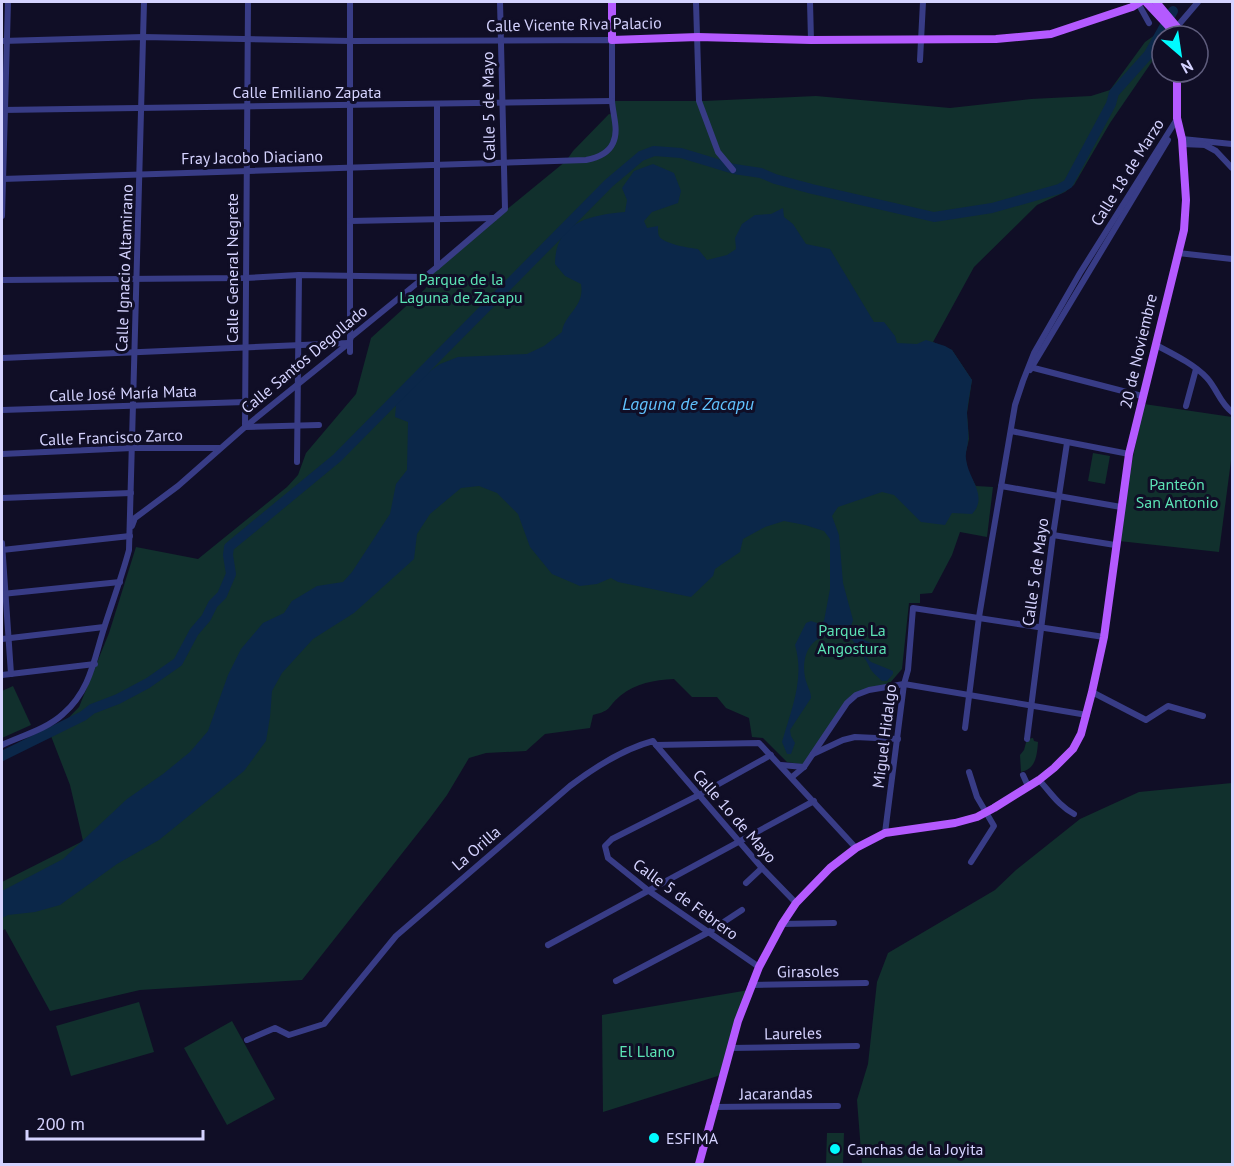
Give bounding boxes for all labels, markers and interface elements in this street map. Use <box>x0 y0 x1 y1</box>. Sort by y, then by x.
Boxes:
street label: Calle Vicente Riva Palacio <box>486 12 662 36</box>
north arrow <box>1150 24 1210 84</box>
street label: Calle 5 de Mayo <box>477 51 499 161</box>
text: N <box>1178 56 1197 78</box>
street label: Calle Emiliano Zapata <box>233 82 381 102</box>
street label: Calle 18 de Marzo <box>1086 115 1168 229</box>
street label: Fray Jacobo Diaciano <box>181 146 323 168</box>
street label: Calle Ignacio Altamirano <box>111 184 137 352</box>
street label: Calle General Negrete <box>222 193 242 343</box>
park label: Parque de la Laguna de Zacapu <box>399 269 523 307</box>
street label: 20 de Noviembre <box>1115 292 1161 410</box>
street label: Calle Santos Degollado <box>237 300 371 418</box>
street label: Calle José María Mata <box>49 380 197 406</box>
water label: Laguna de Zacapu <box>622 392 754 415</box>
street label: Calle Francisco Zarco <box>39 424 183 450</box>
park label: Panteón San Antonio <box>1136 474 1218 512</box>
street label: Calle 5 de Mayo <box>1018 517 1052 627</box>
park label: Parque La Angostura <box>817 620 887 658</box>
street label: Miguel Hidalgo <box>868 683 900 789</box>
street label: Calle 1o de Mayo <box>689 765 781 867</box>
street label: La Orilla <box>448 821 504 875</box>
street label: Calle 5 de Febrero <box>629 854 743 944</box>
street label: Girasoles <box>777 960 840 982</box>
street label: Laureles <box>764 1022 822 1044</box>
park label: El Llano <box>619 1041 675 1061</box>
street label: Jacarandas <box>738 1082 813 1104</box>
scale bar <box>27 1103 202 1141</box>
text: 200 m <box>36 1112 85 1135</box>
place label: ESFIMA <box>666 1128 719 1148</box>
marker: ESFIMA <box>647 1131 661 1145</box>
place label: Canchas de la Joyita <box>847 1139 984 1159</box>
marker: Canchas de la Joyita <box>828 1142 842 1156</box>

